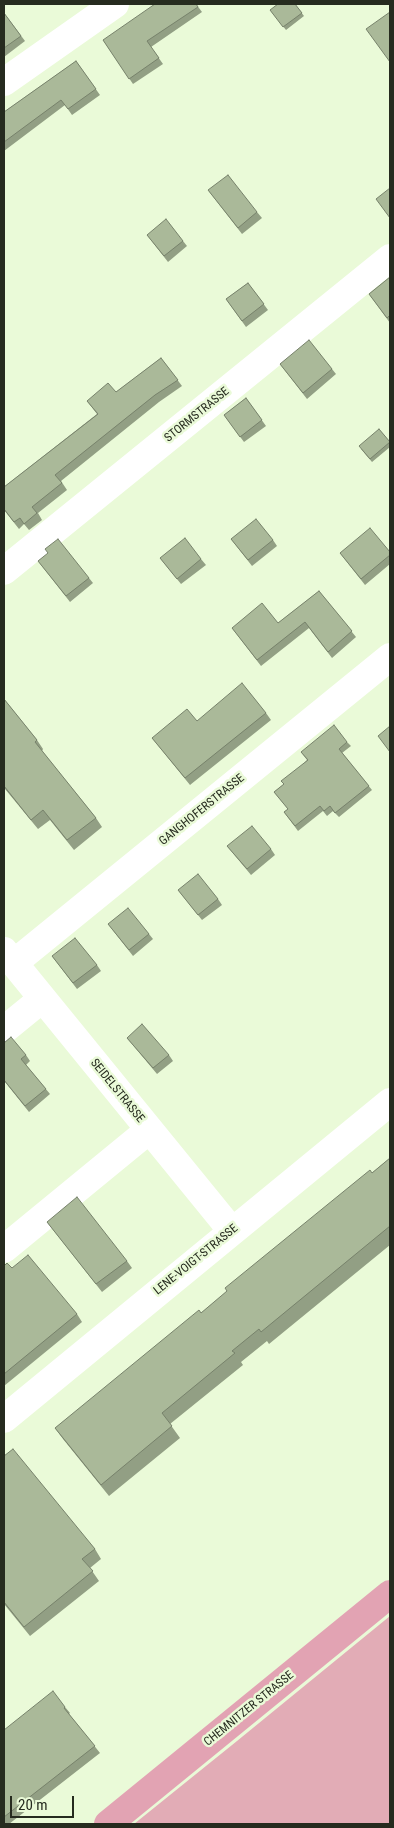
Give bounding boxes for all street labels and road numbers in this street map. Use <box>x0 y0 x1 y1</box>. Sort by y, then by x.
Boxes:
street label: STORMSTRASSE <box>162 385 232 445</box>
street label: GANGHOFERSTRASSE <box>156 771 248 849</box>
street label: SEIDELSTRASSE <box>87 1056 147 1126</box>
street label: LENE-VOIGT-STRASSE <box>151 1222 241 1298</box>
street label: CHEMNITZER STRASSE <box>201 1668 297 1750</box>

